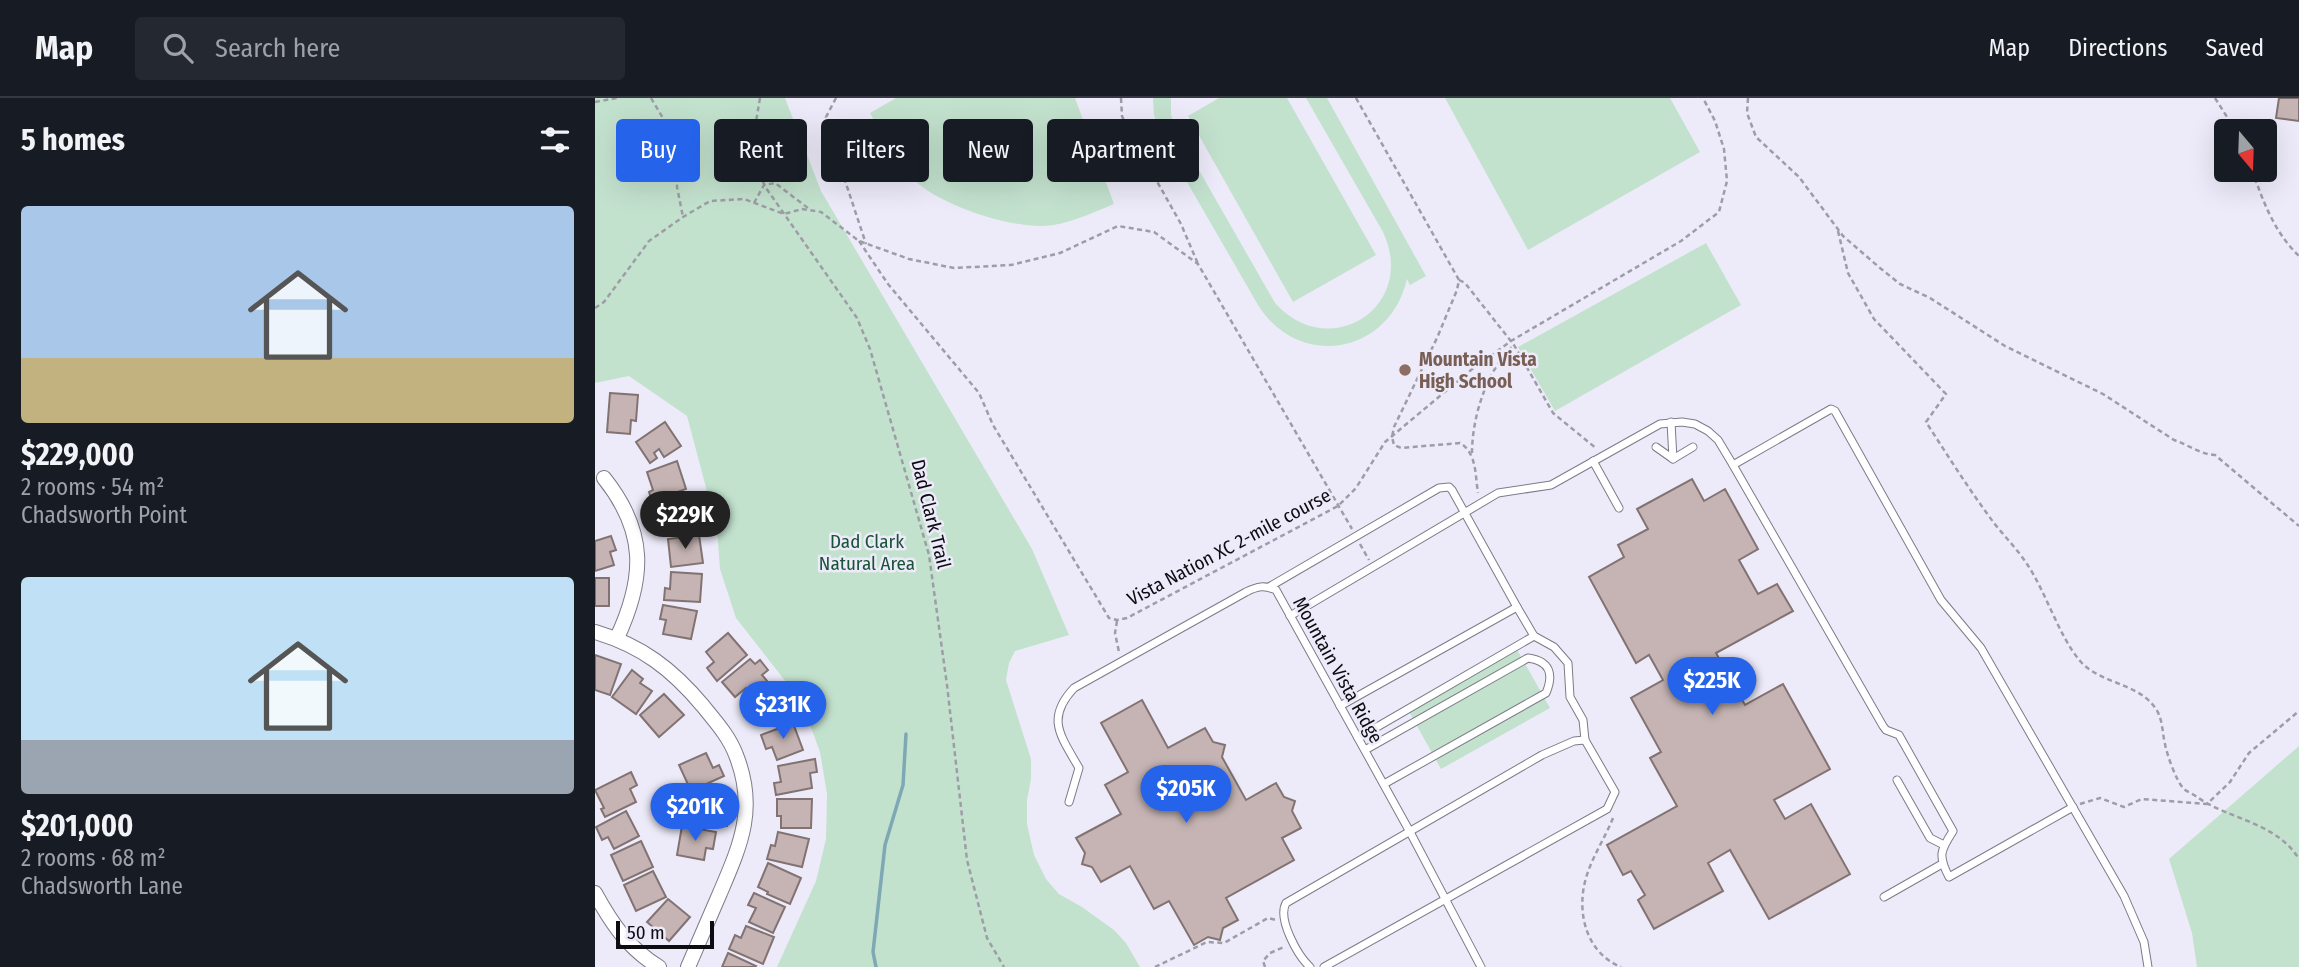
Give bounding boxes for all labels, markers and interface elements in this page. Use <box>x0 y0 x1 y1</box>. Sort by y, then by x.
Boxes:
search box <box>135 17 625 80</box>
text: Map <box>35 28 93 68</box>
icon: search <box>159 29 197 67</box>
text: Search here <box>215 33 340 64</box>
text: Map <box>1989 34 2030 62</box>
text: Directions <box>2068 34 2167 62</box>
text: Saved <box>2205 34 2264 62</box>
chip: Buy <box>616 119 700 182</box>
chip: Rent <box>714 119 807 182</box>
chip: Filters <box>821 119 929 182</box>
chip: New <box>943 119 1033 182</box>
chip: Apartment <box>1047 119 1199 182</box>
north arrow <box>2214 119 2277 182</box>
map controls <box>2214 119 2277 182</box>
icon: filters <box>536 121 574 159</box>
text: 5 homes <box>21 122 125 158</box>
icon: home <box>235 252 361 378</box>
place label: Mountain Vista High School <box>1419 348 1537 393</box>
marker: Mountain Vista High School <box>1397 362 1413 378</box>
text: $229,000 <box>21 437 134 473</box>
street label: Dad Clark Trail <box>906 457 956 571</box>
text: 2 rooms · 54 m² <box>21 473 164 501</box>
street label: Vista Nation XC 2-mile course <box>1123 484 1335 610</box>
pin: $229K <box>636 491 734 551</box>
text: $229K <box>656 500 714 528</box>
text: Chadsworth Point <box>21 501 187 529</box>
park label: Dad Clark Natural Area <box>819 530 915 575</box>
street label: Mountain Vista Ridge <box>1288 593 1388 747</box>
icon: home <box>235 623 361 749</box>
pin: $225K <box>1663 658 1761 717</box>
text: $225K <box>1683 666 1741 694</box>
pin: $231K <box>734 682 832 741</box>
text: $231K <box>755 690 811 718</box>
pin: $205K <box>1137 766 1235 825</box>
text: $205K <box>1156 774 1216 802</box>
pin: $201K <box>646 784 744 843</box>
text: $201K <box>666 792 724 820</box>
text: $201,000 <box>21 808 133 844</box>
text: 2 rooms · 68 m² <box>21 844 166 872</box>
text: Chadsworth Lane <box>21 872 183 900</box>
scale bar <box>616 918 714 950</box>
text: 50 m <box>627 921 665 944</box>

